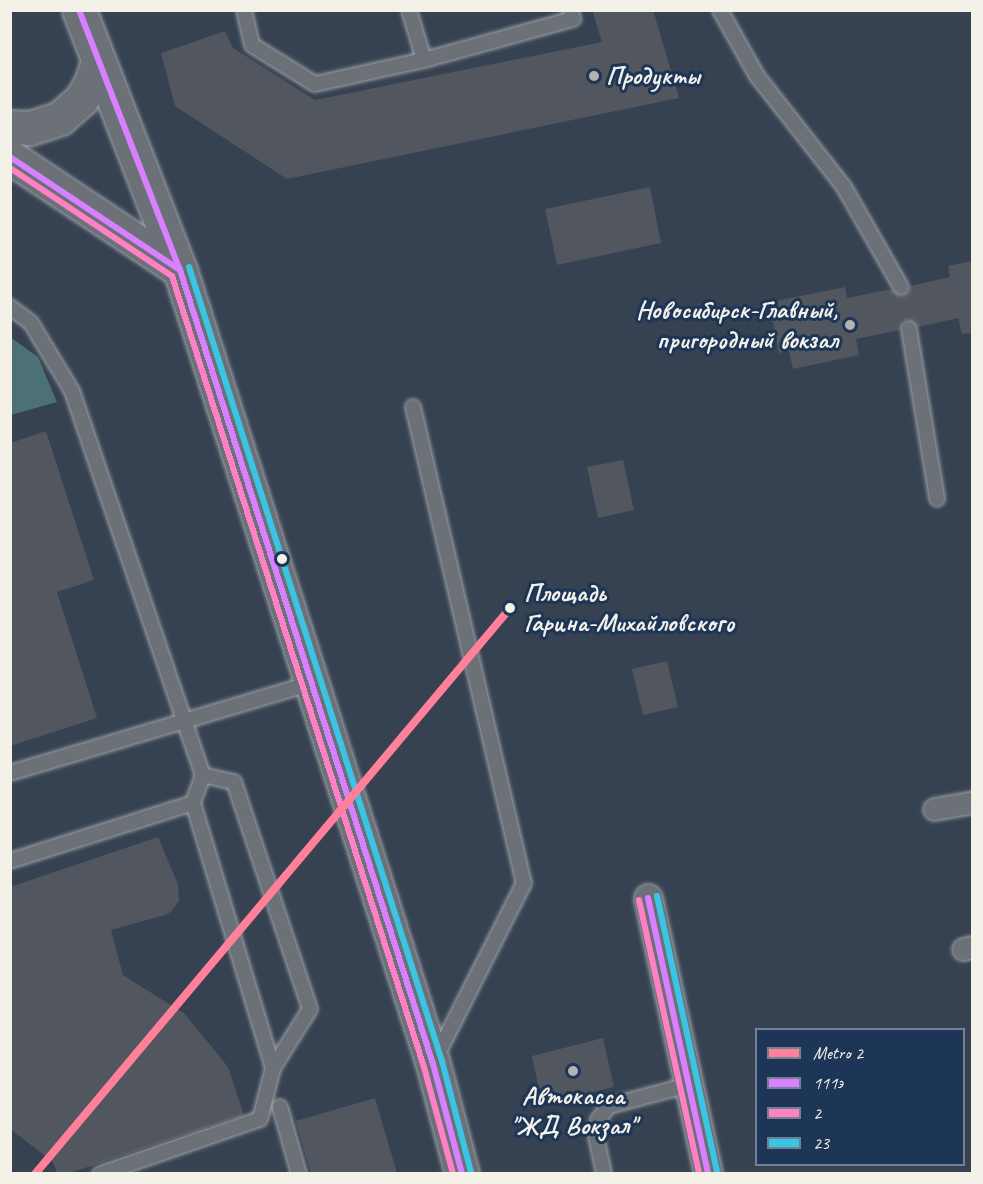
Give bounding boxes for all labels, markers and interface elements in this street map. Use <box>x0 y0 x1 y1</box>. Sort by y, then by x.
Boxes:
place label: Продукты <box>606 60 700 92</box>
marker: Продукты <box>587 69 601 83</box>
place label: Новосибирск-Главный, пригородный вокзал <box>636 294 838 356</box>
marker: Новосибирск-Главный, пригородный вокзал <box>843 318 857 332</box>
unlabelled marker <box>276 553 288 565</box>
place label: Площадь Гарина-Михайловского <box>524 577 734 638</box>
marker: Площадь Гарина-Михайловского <box>501 599 519 617</box>
legend <box>755 1028 965 1166</box>
text: Metro 2 <box>813 1042 863 1064</box>
marker: Автокасса "ЖД Вокзал" <box>566 1064 580 1078</box>
text: 111э <box>813 1072 843 1094</box>
place label: Автокасса "ЖД Вокзал" <box>511 1080 635 1142</box>
text: 2 <box>813 1102 821 1124</box>
text: 23 <box>813 1132 829 1154</box>

